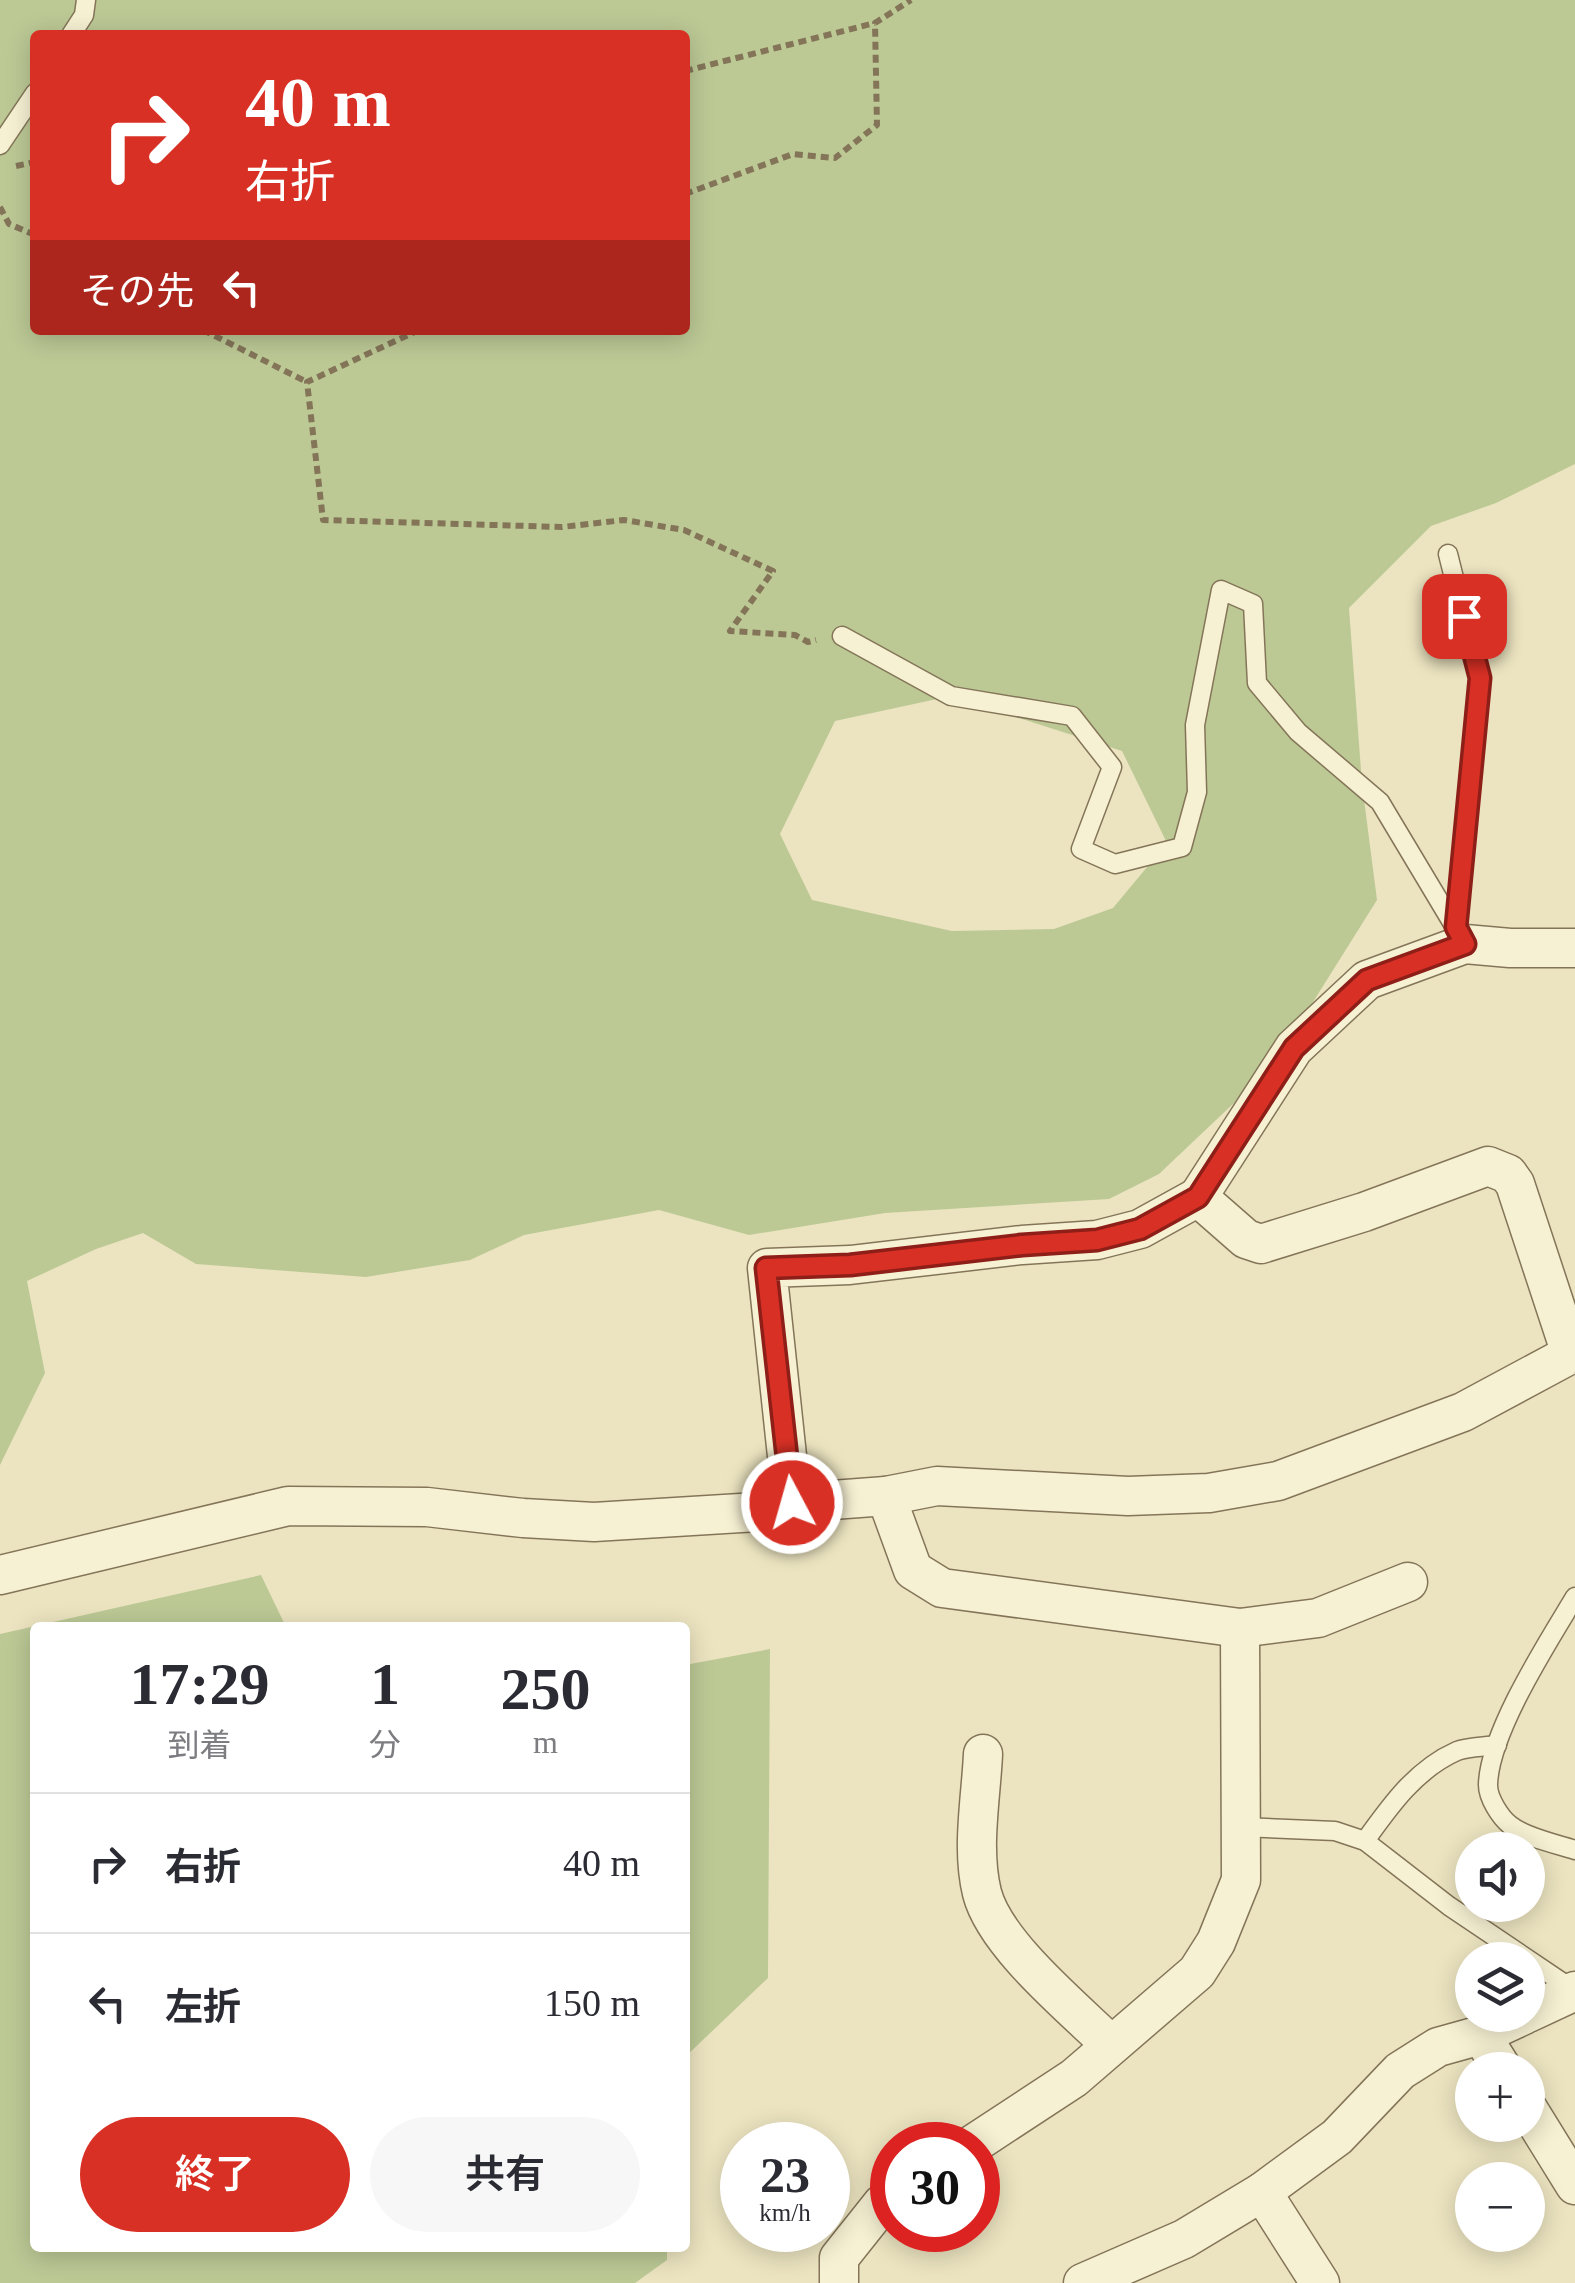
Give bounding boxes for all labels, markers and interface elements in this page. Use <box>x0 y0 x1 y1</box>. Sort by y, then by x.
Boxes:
text: 40 m <box>245 64 391 141</box>
icon: right <box>80 70 210 200</box>
text: 右折 <box>245 157 335 207</box>
icon: left <box>214 260 269 315</box>
text: その先 <box>80 270 194 312</box>
pin <box>1422 574 1507 659</box>
icon: arrive <box>1437 589 1492 644</box>
position arrow <box>740 1451 844 1555</box>
text: 17:29 <box>130 1651 269 1717</box>
text: 1 <box>370 1651 400 1717</box>
text: 250 <box>501 1656 591 1722</box>
text: m <box>533 1724 558 1760</box>
text: 到着 <box>167 1727 232 1763</box>
text: 分 <box>369 1727 401 1763</box>
map controls <box>1455 1832 1545 2252</box>
button: sound <box>1455 1832 1545 1922</box>
icon: right <box>80 1836 135 1891</box>
text: 40 m <box>563 1842 640 1884</box>
text: 右折 <box>165 1846 241 1888</box>
button: layers <box>1455 1942 1545 2032</box>
icon: left <box>80 1976 135 2031</box>
text: 150 m <box>544 1982 640 2024</box>
text: 左折 <box>165 1986 241 2028</box>
button: + <box>1455 2052 1545 2142</box>
button: 終了 <box>80 2117 350 2232</box>
button: 共有 <box>370 2117 640 2232</box>
speed limit sign: 30 <box>870 2122 1000 2252</box>
text: 23 <box>760 2147 810 2203</box>
button: − <box>1455 2162 1545 2252</box>
text: km/h <box>759 2199 811 2226</box>

